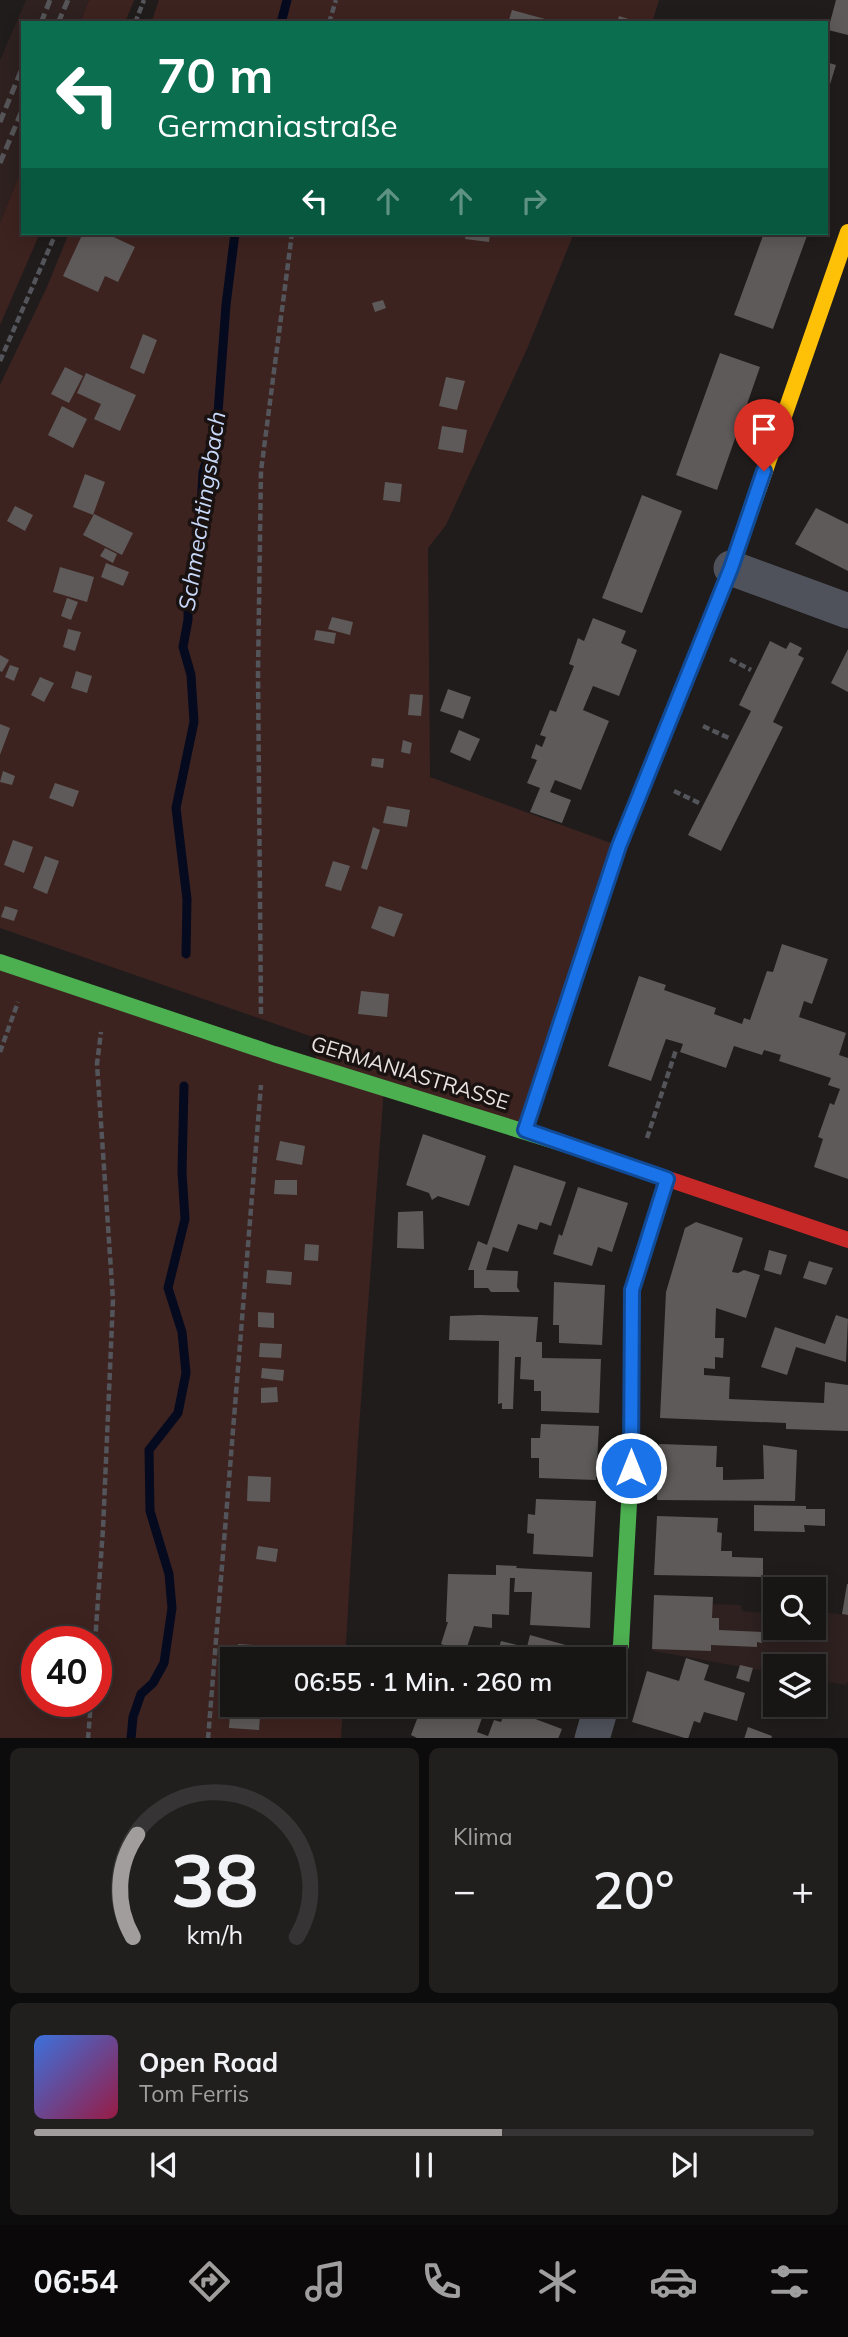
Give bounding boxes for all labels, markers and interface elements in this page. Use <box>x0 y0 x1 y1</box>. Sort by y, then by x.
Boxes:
text: 70 m <box>157 44 273 105</box>
icon: left <box>42 49 133 140</box>
text: Germaniastraße <box>157 105 398 145</box>
icon: left <box>296 182 334 220</box>
icon: ahead <box>369 182 407 220</box>
icon: ahead <box>442 182 480 220</box>
icon: right <box>515 182 553 220</box>
pin <box>734 399 794 471</box>
water label: Schmechtingsbach <box>171 409 232 613</box>
icon: arrive <box>745 410 783 448</box>
street label: GERMANIASTRASSE <box>308 1030 512 1115</box>
position arrow <box>594 1431 668 1505</box>
map controls <box>763 1577 826 1717</box>
button: search <box>763 1577 826 1640</box>
speed limit sign: 40 <box>21 1626 112 1717</box>
button: layers <box>763 1654 826 1717</box>
text: 06:55 · 1 Min. · 260 m <box>294 1665 552 1698</box>
text: Klima <box>453 1822 513 1851</box>
text: 38 <box>171 1834 258 1925</box>
text: 20° <box>593 1857 674 1922</box>
text: − <box>453 1866 476 1914</box>
text: + <box>791 1866 814 1914</box>
text: km/h <box>186 1918 243 1949</box>
text: Open Road <box>139 2046 278 2079</box>
text: Tom Ferris <box>139 2079 249 2108</box>
icon: previous <box>145 2146 183 2184</box>
icon: pause <box>405 2146 443 2184</box>
icon: next <box>665 2146 703 2184</box>
icon: directions <box>185 2257 234 2306</box>
icon: music <box>301 2257 350 2306</box>
icon: phone <box>417 2257 466 2306</box>
icon: climate <box>533 2257 582 2306</box>
icon: car <box>649 2257 698 2306</box>
icon: filters <box>765 2257 814 2306</box>
text: 06:54 <box>34 2261 118 2301</box>

